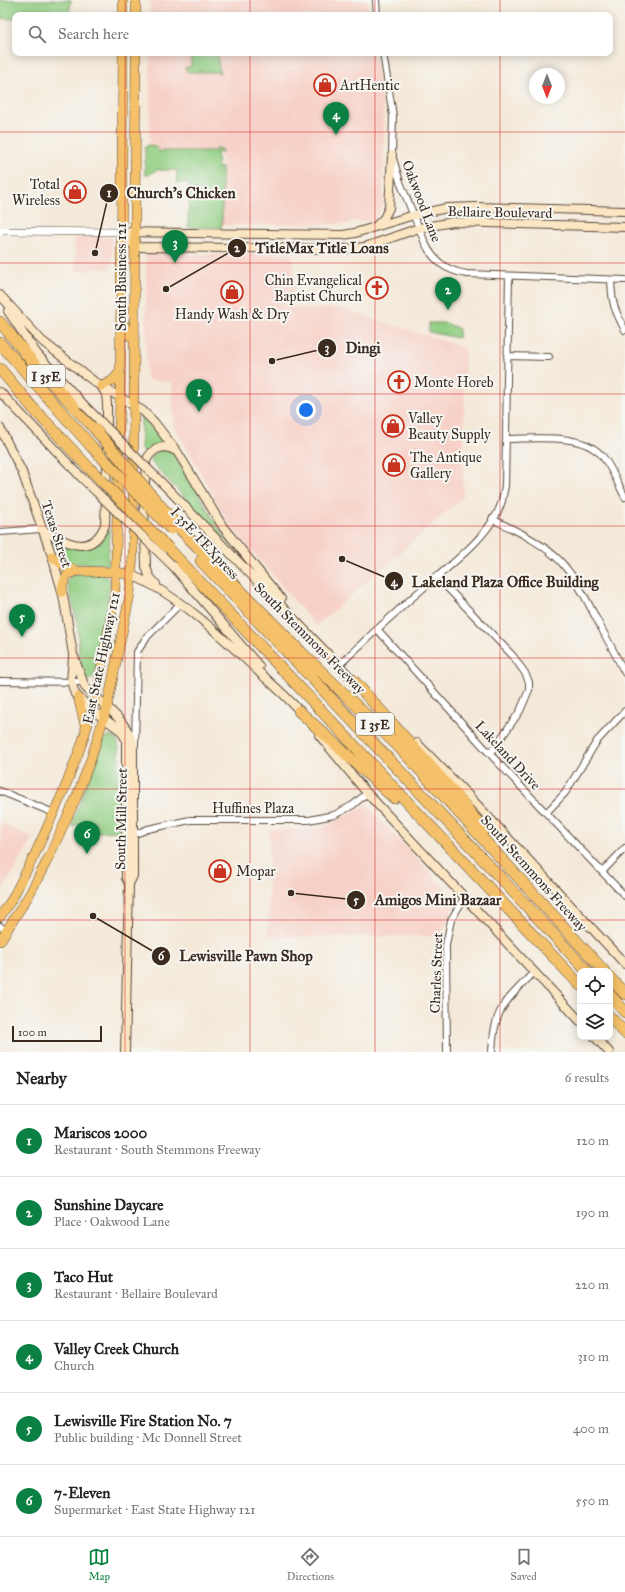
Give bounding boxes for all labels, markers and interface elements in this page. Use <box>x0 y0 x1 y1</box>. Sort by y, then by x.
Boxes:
search box <box>12 12 613 56</box>
icon: search <box>26 23 48 45</box>
text: Search here <box>58 25 129 43</box>
north arrow <box>529 68 565 104</box>
shop icon: ArtHentic <box>312 72 338 98</box>
place label: ArtHentic <box>339 77 400 94</box>
pin: 4 <box>323 102 349 135</box>
street label: Oakwood Lane <box>398 158 445 245</box>
place label: Total Wireless <box>12 176 60 209</box>
shop icon: Total Wireless <box>62 179 88 205</box>
callout: Church's Chicken <box>99 179 244 206</box>
text: Church's Chicken <box>126 184 236 202</box>
text: 1 <box>107 186 112 200</box>
street label: Bellaire Boulevard <box>448 203 552 222</box>
street label: South Business 121 <box>113 222 130 331</box>
pin: 3 <box>162 230 188 263</box>
callout: TitleMax Title Loans <box>227 234 397 261</box>
text: TitleMax Title Loans <box>254 239 389 257</box>
text: 2 <box>234 241 241 255</box>
place label: Chin Evangelical Baptist Church <box>265 272 362 305</box>
church icon: Chin Evangelical Baptist Church <box>364 275 390 301</box>
pin: 2 <box>435 277 461 310</box>
shop icon: Handy Wash & Dry <box>219 279 245 305</box>
place label: Handy Wash & Dry <box>175 306 290 323</box>
callout: Dingi <box>317 334 389 361</box>
text: Dingi <box>345 339 381 358</box>
text: 3 <box>325 341 330 356</box>
road number: I 35E <box>27 365 65 387</box>
church icon: Monte Horeb <box>386 369 412 395</box>
place label: Monte Horeb <box>414 374 494 391</box>
pin: 1 <box>186 379 212 412</box>
your location <box>296 400 316 420</box>
place label: Valley Beauty Supply <box>407 410 491 443</box>
shop icon: Valley Beauty Supply <box>380 413 406 439</box>
place label: The Antique Gallery <box>410 449 482 482</box>
shop icon: The Antique Gallery <box>381 452 407 478</box>
street label: Texas Street <box>38 499 75 570</box>
street label: I 35E TEXpress <box>167 504 242 583</box>
callout: Lakeland Plaza Office Building <box>384 568 607 595</box>
text: Lakeland Plaza Office Building <box>411 573 600 592</box>
text: 4 <box>391 575 399 590</box>
street label: South Stemmons Freeway <box>250 579 369 698</box>
street label: East State Highway 121 <box>79 590 124 726</box>
pin: 5 <box>9 604 35 637</box>
road number: I 35E <box>356 713 394 735</box>
street label: Lakeland Drive <box>471 717 544 793</box>
street label: South Mill Street <box>112 768 131 870</box>
street label: Huffines Plaza <box>212 800 294 817</box>
street label: South Stemmons Freeway <box>477 812 591 935</box>
pin: 6 <box>74 821 100 854</box>
shop icon: Mopar <box>207 858 233 884</box>
place label: Mopar <box>236 863 276 880</box>
callout: Amigos Mini Bazaar <box>346 887 509 914</box>
text: Amigos Mini Bazaar <box>374 891 502 910</box>
text: 5 <box>353 893 359 907</box>
street label: Charles Street <box>427 932 446 1014</box>
callout: Lewisville Pawn Shop <box>151 942 321 969</box>
text: Lewisville Pawn Shop <box>179 947 313 966</box>
text: 6 <box>158 949 165 963</box>
map controls <box>577 968 613 1040</box>
button: locate <box>577 968 613 1004</box>
button: layers <box>577 1004 613 1040</box>
scale bar <box>12 1024 102 1043</box>
text: 100 m <box>18 1026 47 1039</box>
text: Nearby <box>16 1068 67 1089</box>
text: 6 results <box>565 1070 609 1086</box>
text: Mariscos 2000 <box>54 1124 147 1142</box>
text: 1 <box>26 1133 32 1149</box>
text: 120 m <box>576 1133 609 1149</box>
text: Restaurant · South Stemmons Freeway <box>54 1142 261 1158</box>
text: Sunshine Daycare <box>54 1196 164 1214</box>
text: 2 <box>26 1205 32 1221</box>
text: 190 m <box>576 1205 609 1221</box>
text: Place · Oakwood Lane <box>54 1214 170 1230</box>
text: Taco Hut <box>54 1268 113 1286</box>
text: 3 <box>26 1277 32 1293</box>
text: 220 m <box>575 1277 609 1293</box>
text: Restaurant · Bellaire Boulevard <box>54 1286 218 1302</box>
text: Valley Creek Church <box>54 1340 179 1358</box>
text: 4 <box>25 1349 33 1365</box>
text: 310 m <box>577 1349 609 1365</box>
text: Church <box>54 1358 94 1374</box>
text: Lewisville Fire Station No. 7 <box>54 1412 232 1430</box>
text: 5 <box>26 1421 32 1437</box>
text: 400 m <box>573 1421 609 1437</box>
text: Public building · Mc Donnell Street <box>54 1430 242 1446</box>
text: 7-Eleven <box>54 1484 110 1502</box>
text: 6 <box>26 1493 32 1509</box>
text: 550 m <box>576 1493 609 1509</box>
text: Supermarket · East State Highway 121 <box>54 1502 255 1518</box>
tab: Map <box>88 1546 110 1583</box>
tab: Directions <box>287 1546 334 1583</box>
tab: Saved <box>511 1546 537 1583</box>

